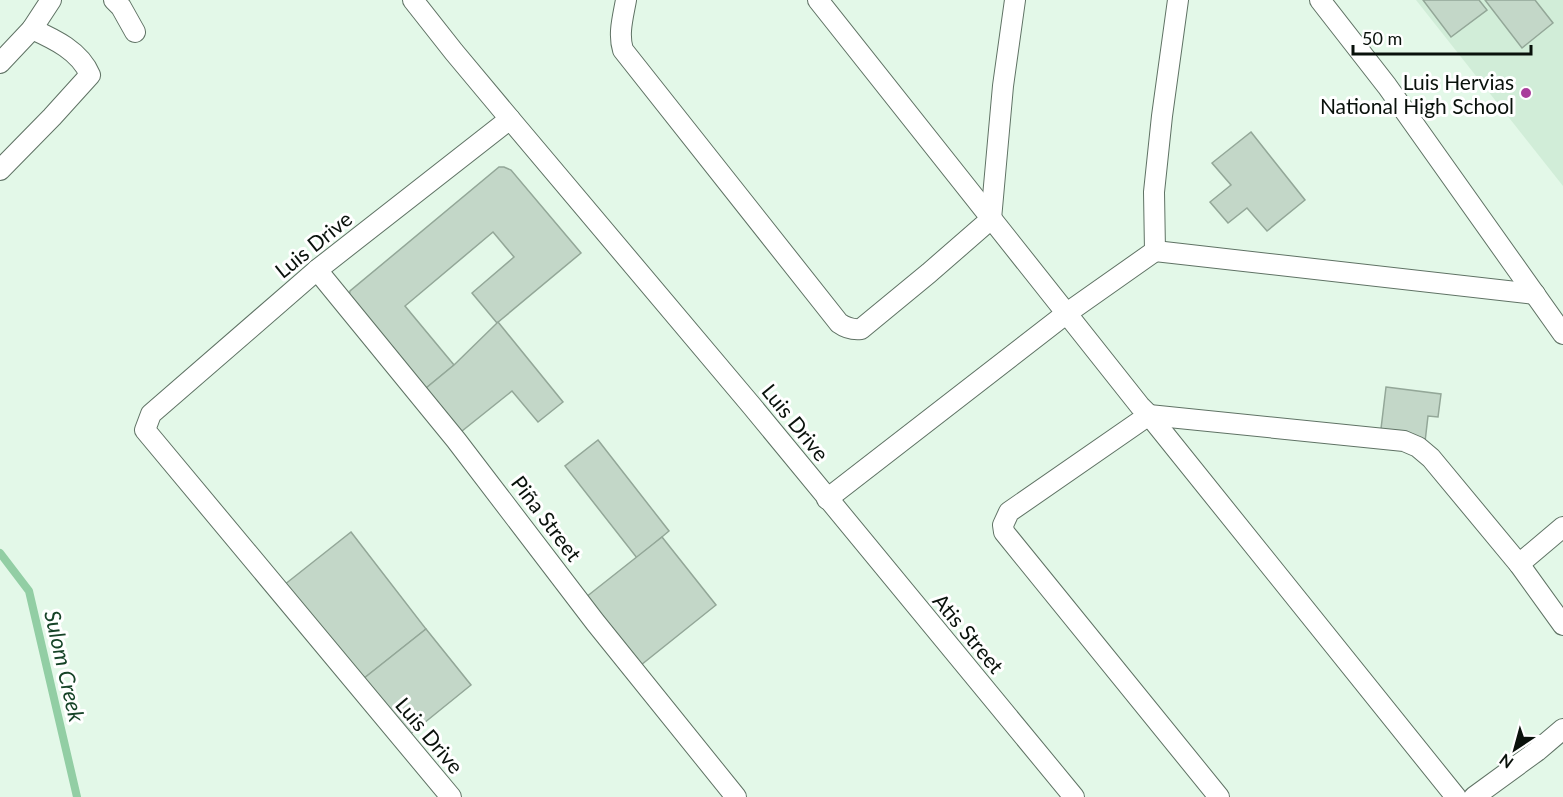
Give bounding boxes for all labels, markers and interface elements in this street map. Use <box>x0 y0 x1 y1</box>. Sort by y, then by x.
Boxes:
scale bar <box>1353 18 1532 56</box>
text: 50 m <box>1362 27 1402 49</box>
place label: Luis Hervias National High School <box>1320 69 1514 118</box>
marker: Luis Hervias National High School <box>1519 86 1533 100</box>
street label: Luis Drive <box>270 206 356 282</box>
street label: Luis Drive <box>758 379 834 465</box>
street label: Piña Street <box>507 470 587 566</box>
street label: Atis Street <box>928 588 1010 678</box>
water label: Sulom Creek <box>39 608 91 725</box>
street label: Luis Drive <box>391 692 469 778</box>
north arrow <box>1485 719 1545 779</box>
text: N <box>1495 750 1516 773</box>

